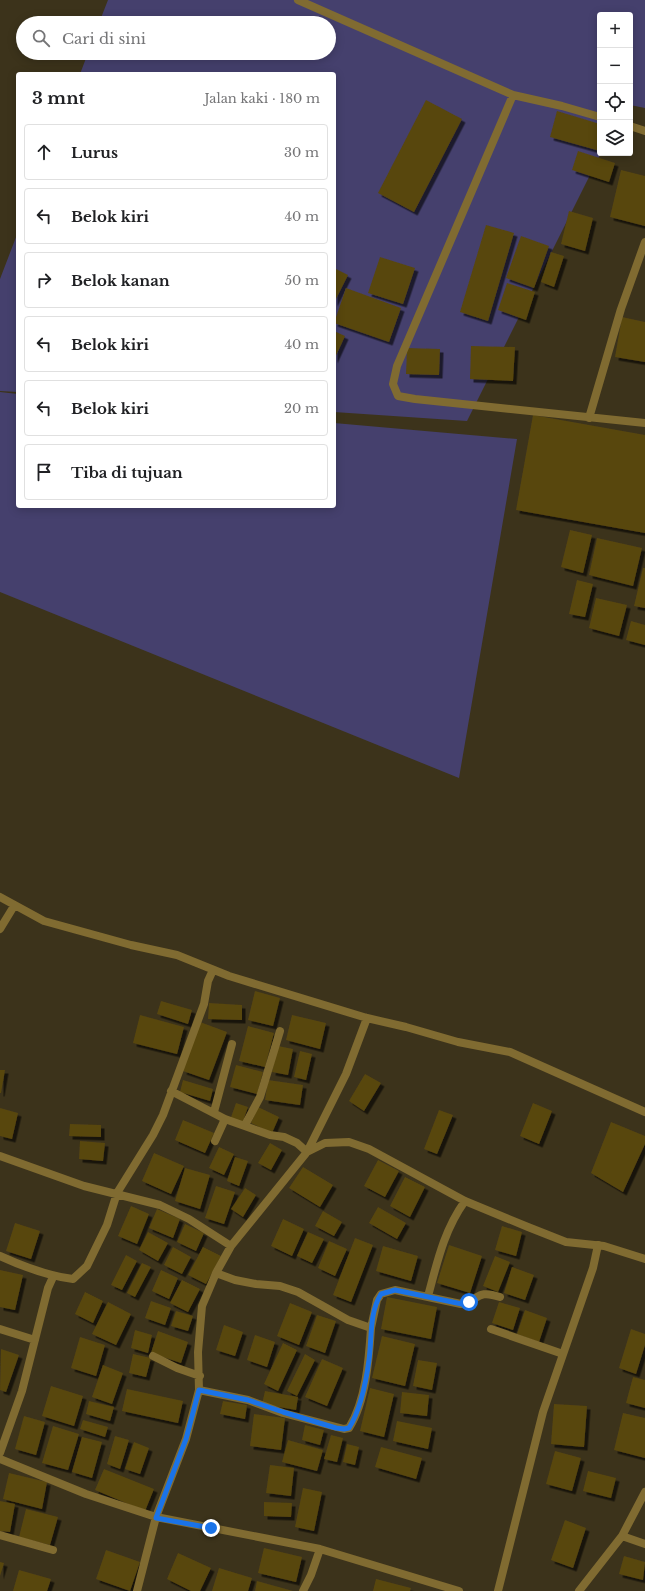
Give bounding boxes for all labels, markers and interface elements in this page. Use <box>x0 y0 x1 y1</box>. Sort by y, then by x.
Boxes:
map controls <box>597 12 633 156</box>
button: + <box>597 12 633 48</box>
search box <box>16 16 336 60</box>
icon: search <box>30 27 52 49</box>
text: Cari di sini <box>62 29 146 48</box>
button: − <box>597 48 633 84</box>
button: locate <box>597 84 633 120</box>
text: 3 mnt <box>32 88 85 109</box>
text: Jalan kaki · 180 m <box>205 90 320 107</box>
button: layers <box>597 120 633 156</box>
icon: ahead <box>33 141 55 163</box>
text: Lurus <box>71 143 118 162</box>
text: 30 m <box>284 144 319 161</box>
icon: left <box>33 205 55 227</box>
text: Belok kiri <box>71 207 149 226</box>
text: 40 m <box>284 208 319 225</box>
icon: right <box>33 269 55 291</box>
text: Belok kanan <box>71 271 170 290</box>
text: 50 m <box>285 272 319 289</box>
icon: left <box>33 333 55 355</box>
text: Belok kiri <box>71 335 149 354</box>
text: 40 m <box>284 336 319 353</box>
icon: left <box>33 397 55 419</box>
text: Belok kiri <box>71 399 149 418</box>
text: 20 m <box>284 400 319 417</box>
icon: arrive <box>33 461 55 483</box>
text: Tiba di tujuan <box>71 463 183 482</box>
route start <box>460 1293 478 1311</box>
route end <box>202 1519 220 1537</box>

